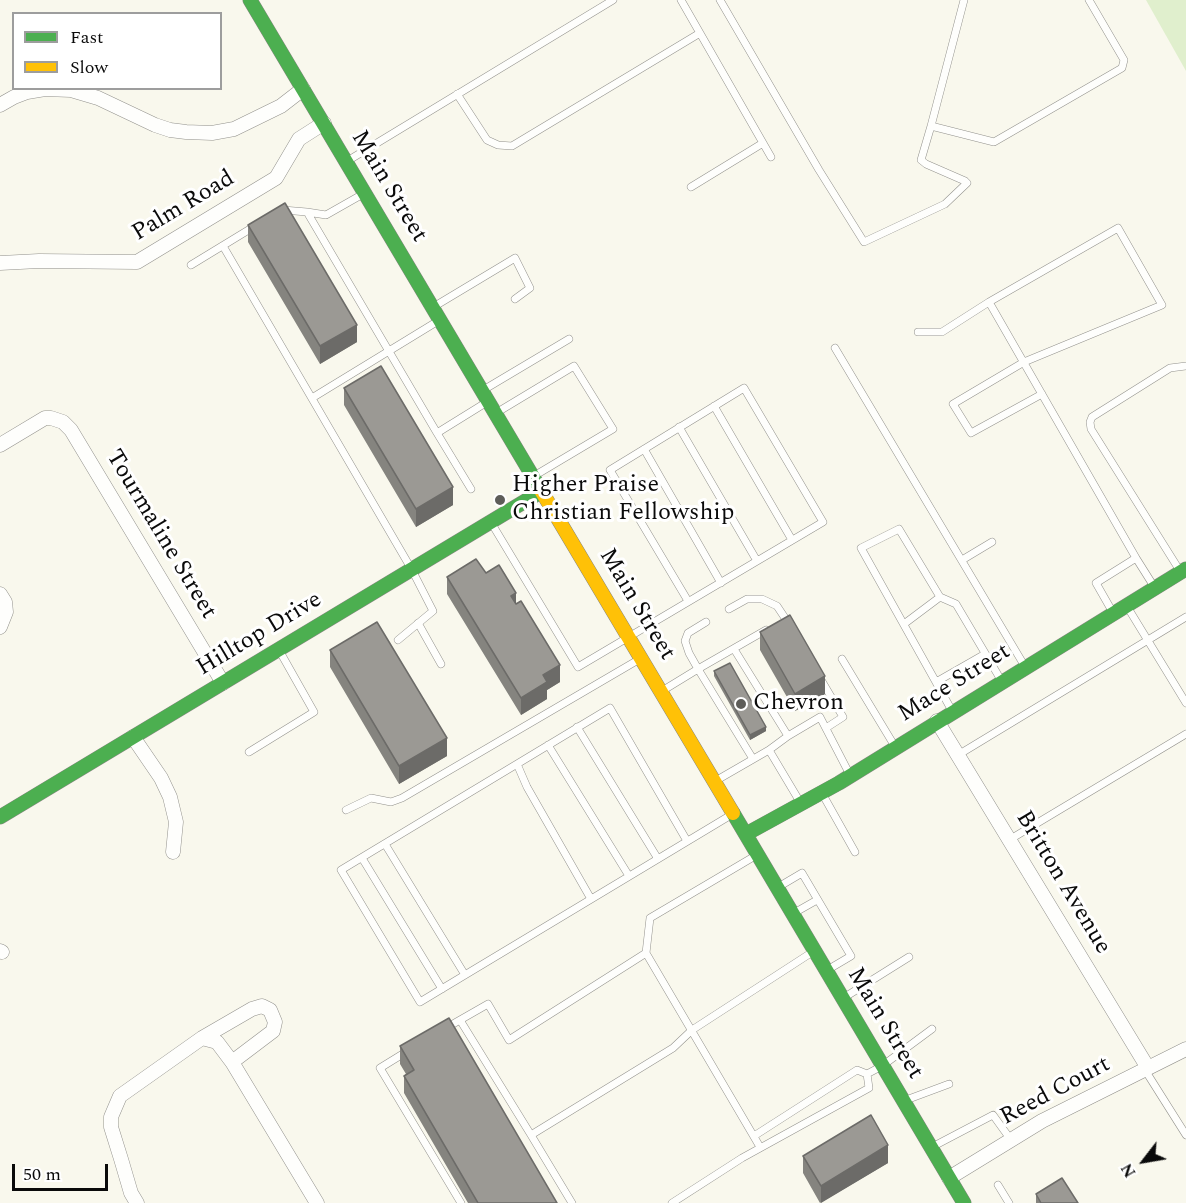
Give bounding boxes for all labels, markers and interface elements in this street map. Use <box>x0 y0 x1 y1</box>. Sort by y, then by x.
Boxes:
legend <box>12 12 222 90</box>
text: Fast <box>70 24 103 51</box>
text: Slow <box>70 54 108 81</box>
street label: Main Street <box>343 126 433 248</box>
street label: Palm Road <box>128 165 240 249</box>
street label: Tourmaline Street <box>98 445 222 625</box>
place label: Higher Praise Christian Fellowship <box>512 472 734 528</box>
marker: Higher Praise Christian Fellowship <box>493 493 507 507</box>
street label: Main Street <box>591 544 681 666</box>
street label: Hilltop Drive <box>192 586 328 684</box>
street label: Mace Street <box>894 638 1016 730</box>
place label: Chevron <box>753 690 844 718</box>
marker: Chevron <box>734 697 748 711</box>
street label: Britton Avenue <box>1008 806 1116 960</box>
street label: Main Street <box>839 963 929 1085</box>
street label: Reed Court <box>996 1051 1116 1133</box>
north arrow <box>1114 1131 1174 1191</box>
scale bar <box>15 1152 111 1190</box>
text: N <box>1115 1158 1142 1182</box>
text: 50 m <box>23 1161 61 1188</box>

